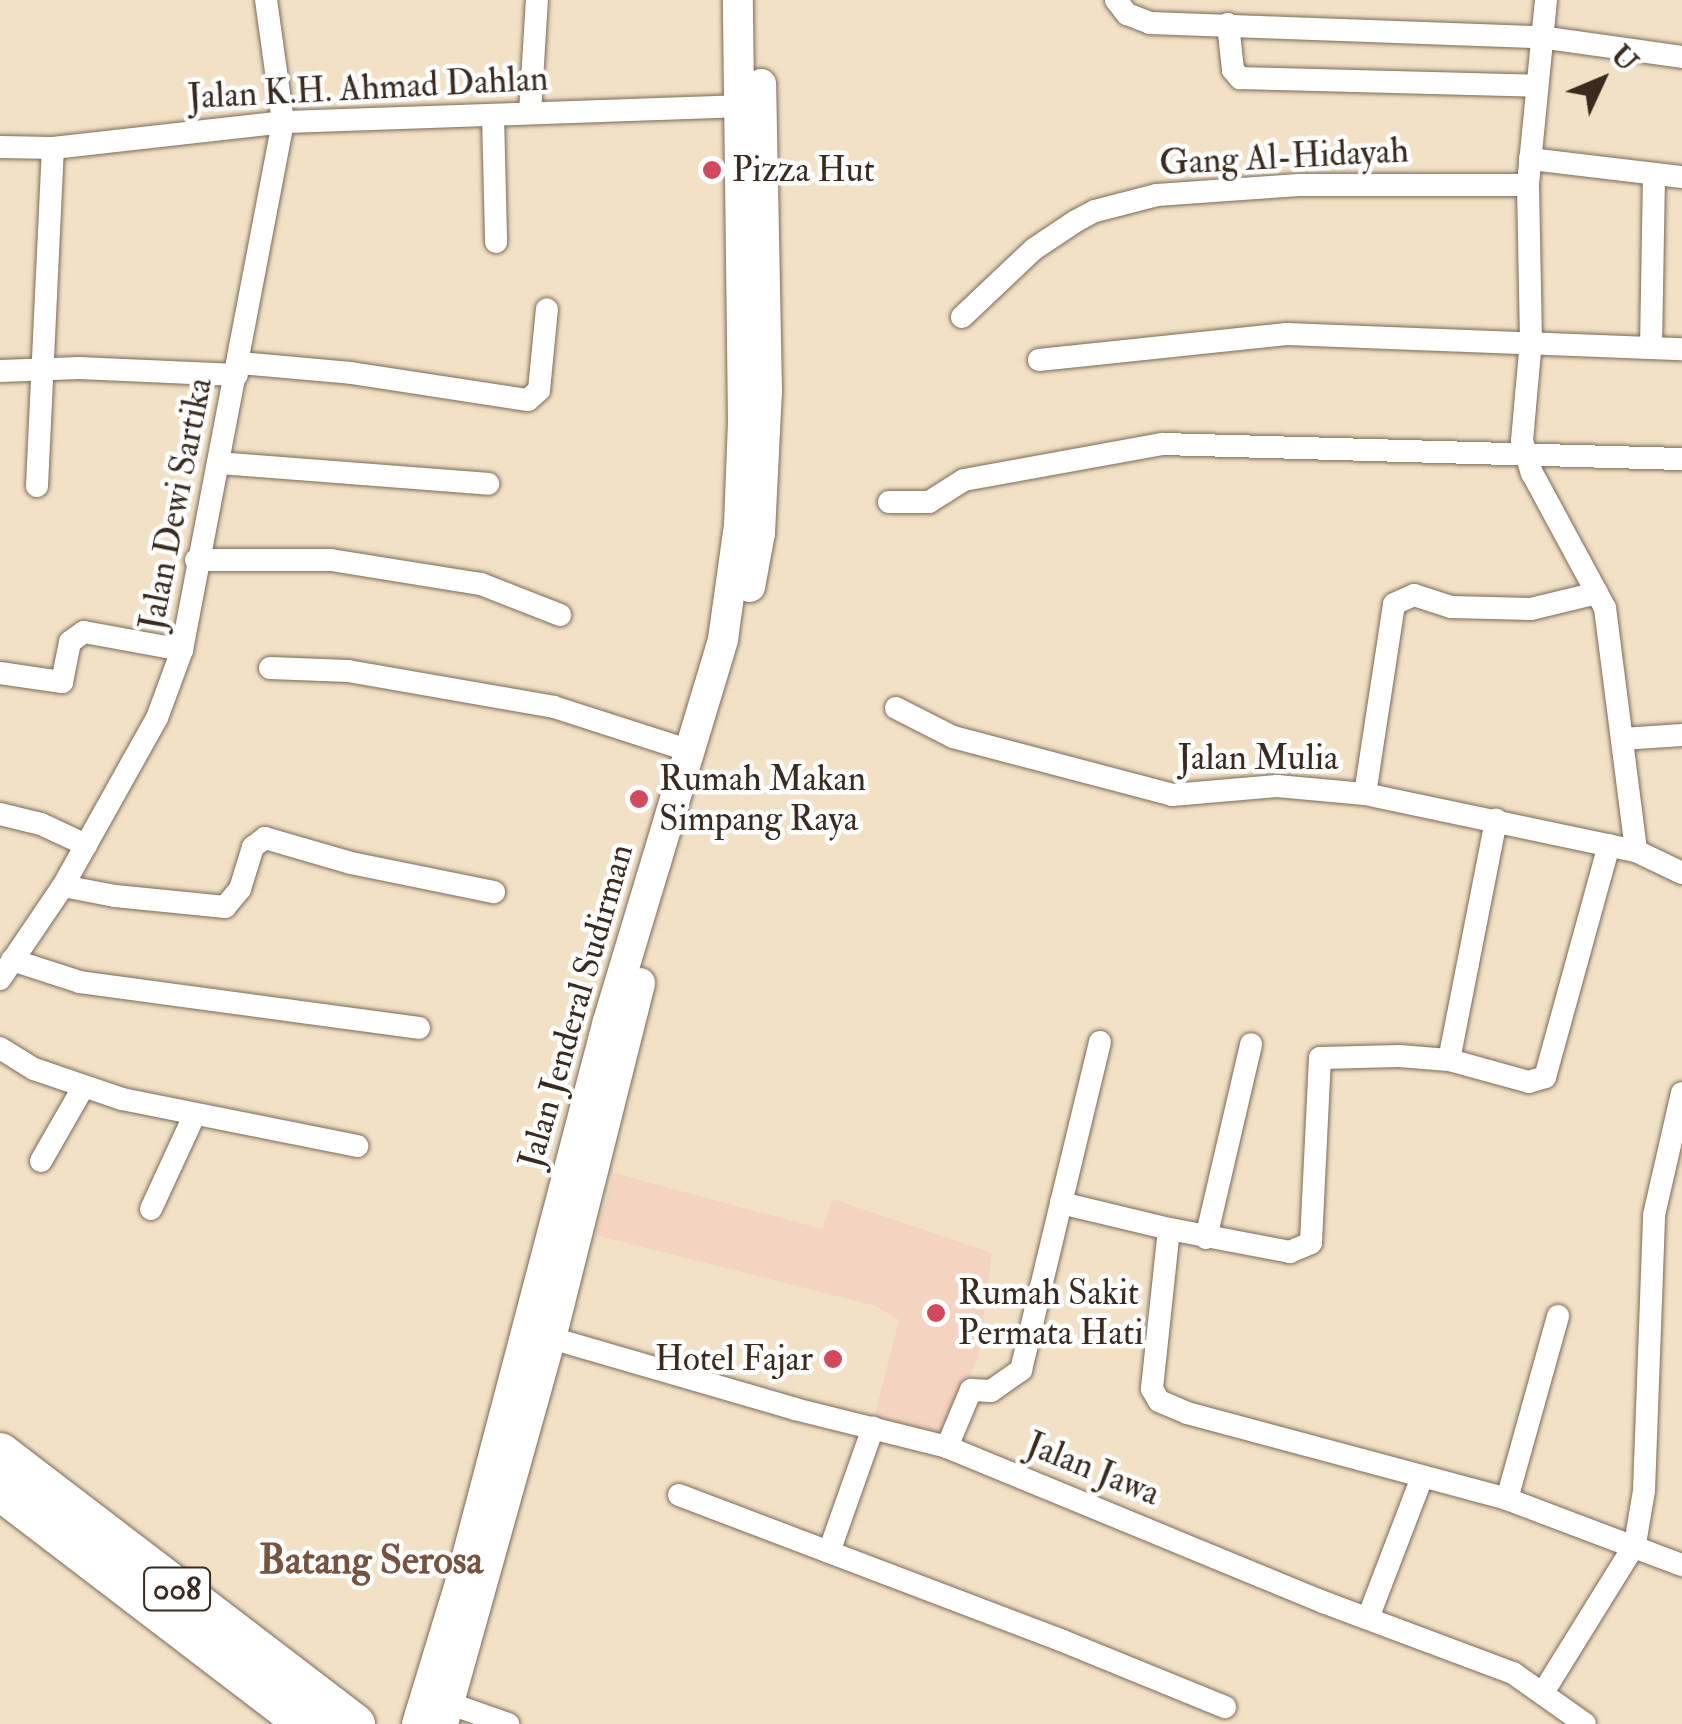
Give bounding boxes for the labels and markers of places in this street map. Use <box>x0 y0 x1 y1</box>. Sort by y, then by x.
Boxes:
place label: Pizza Hut <box>732 149 875 191</box>
marker: Pizza Hut <box>701 159 723 181</box>
place label: Rumah Makan Simpang Raya <box>659 758 866 840</box>
marker: Rumah Makan Simpang Raya <box>628 788 650 810</box>
place label: Rumah Sakit Permata Hati <box>958 1272 1144 1354</box>
marker: Rumah Sakit Permata Hati <box>923 1300 949 1326</box>
place label: Hotel Fajar <box>655 1338 813 1380</box>
marker: Hotel Fajar <box>822 1348 844 1370</box>

